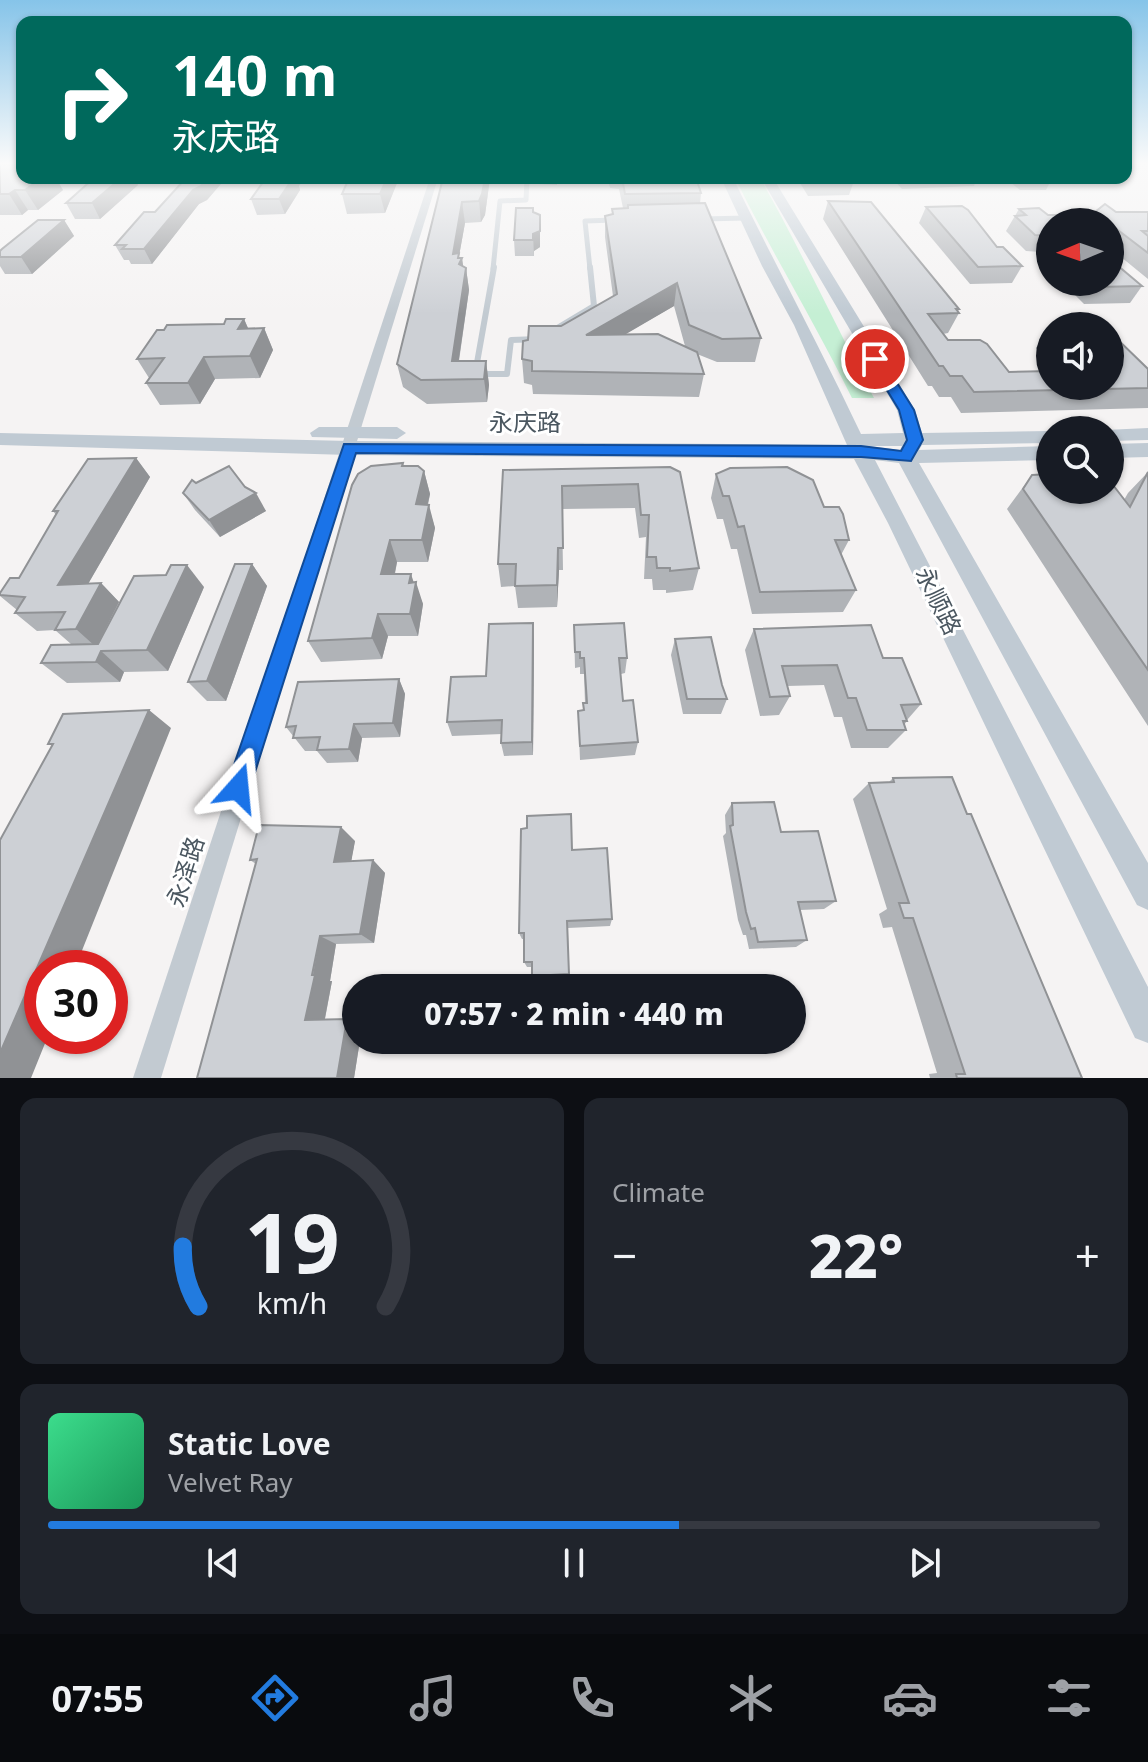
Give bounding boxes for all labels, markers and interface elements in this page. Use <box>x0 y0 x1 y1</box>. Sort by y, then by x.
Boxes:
text: 140 m <box>172 36 337 112</box>
icon: right <box>40 48 144 152</box>
text: 永庆路 <box>172 112 280 161</box>
north arrow <box>1036 208 1124 296</box>
map controls <box>1036 208 1124 504</box>
button: sound <box>1036 312 1124 400</box>
pin <box>841 325 909 393</box>
icon: arrive <box>853 337 897 381</box>
street label: 永庆路 <box>489 405 561 438</box>
button: search <box>1036 416 1124 504</box>
street label: 永顺路 <box>909 561 970 640</box>
position arrow <box>196 746 280 830</box>
street label: 永泽路 <box>158 832 211 911</box>
speed limit sign: 30 <box>24 950 128 1054</box>
text: 07:57 · 2 min · 440 m <box>424 993 724 1034</box>
text: Climate <box>612 1174 705 1210</box>
text: 19 <box>244 1184 340 1297</box>
text: 22° <box>809 1214 903 1296</box>
text: − <box>612 1225 637 1285</box>
text: + <box>1075 1225 1100 1285</box>
text: km/h <box>257 1283 327 1322</box>
text: Static Love <box>168 1423 331 1464</box>
text: Velvet Ray <box>168 1464 293 1500</box>
icon: previous <box>201 1541 245 1585</box>
icon: pause <box>552 1541 596 1585</box>
icon: next <box>903 1541 947 1585</box>
icon: directions <box>247 1670 303 1726</box>
icon: music <box>405 1670 461 1726</box>
icon: phone <box>564 1670 620 1726</box>
icon: climate <box>723 1670 779 1726</box>
icon: car <box>882 1670 938 1726</box>
icon: filters <box>1041 1670 1097 1726</box>
text: 07:55 <box>51 1674 144 1723</box>

